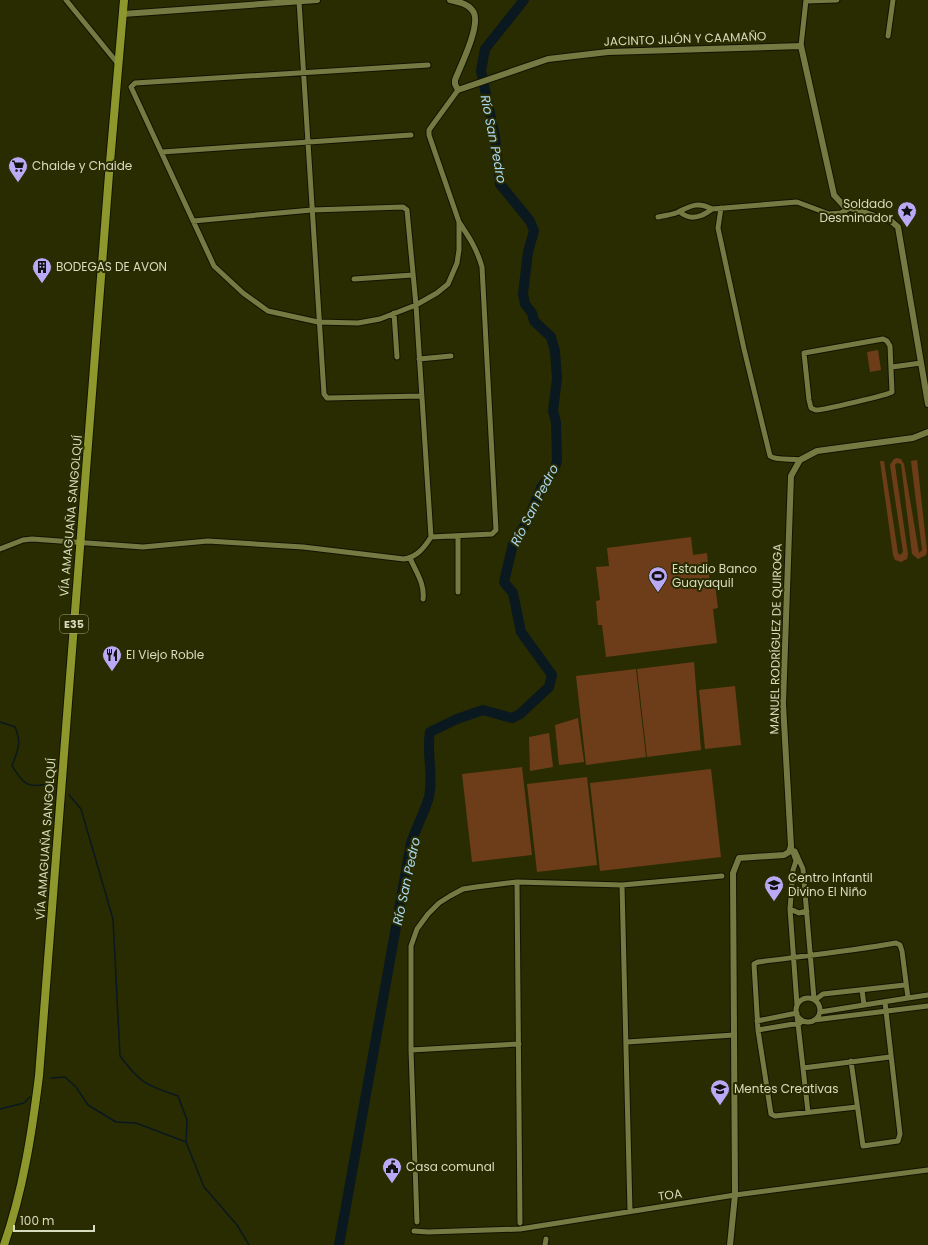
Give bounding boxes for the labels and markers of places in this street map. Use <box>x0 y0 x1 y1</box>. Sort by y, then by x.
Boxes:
supermarket icon: Chaide y Chaide <box>7 155 29 183</box>
place label: Chaide y Chaide <box>32 157 132 174</box>
place label: Soldado Desminador <box>819 195 894 226</box>
place icon: Soldado Desminador <box>896 200 918 228</box>
building icon: BODEGAS DE AVON <box>31 256 53 284</box>
place label: BODEGAS DE AVON <box>56 258 167 275</box>
place label: Estadio Banco Guayaquil <box>672 560 757 591</box>
sports icon: Estadio Banco Guayaquil <box>647 565 669 593</box>
restaurant icon: El Viejo Roble <box>101 644 123 672</box>
place label: El Viejo Roble <box>126 646 204 663</box>
place label: Centro Infantil Divino El Niño <box>788 869 873 900</box>
school or university icon: Centro Infantil Divino El Niño <box>763 874 785 902</box>
school or university icon: Mentes Creativas <box>709 1078 731 1106</box>
place label: Mentes Creativas <box>734 1080 838 1097</box>
public building icon: Casa comunal <box>381 1156 403 1184</box>
place label: Casa comunal <box>406 1158 495 1175</box>

